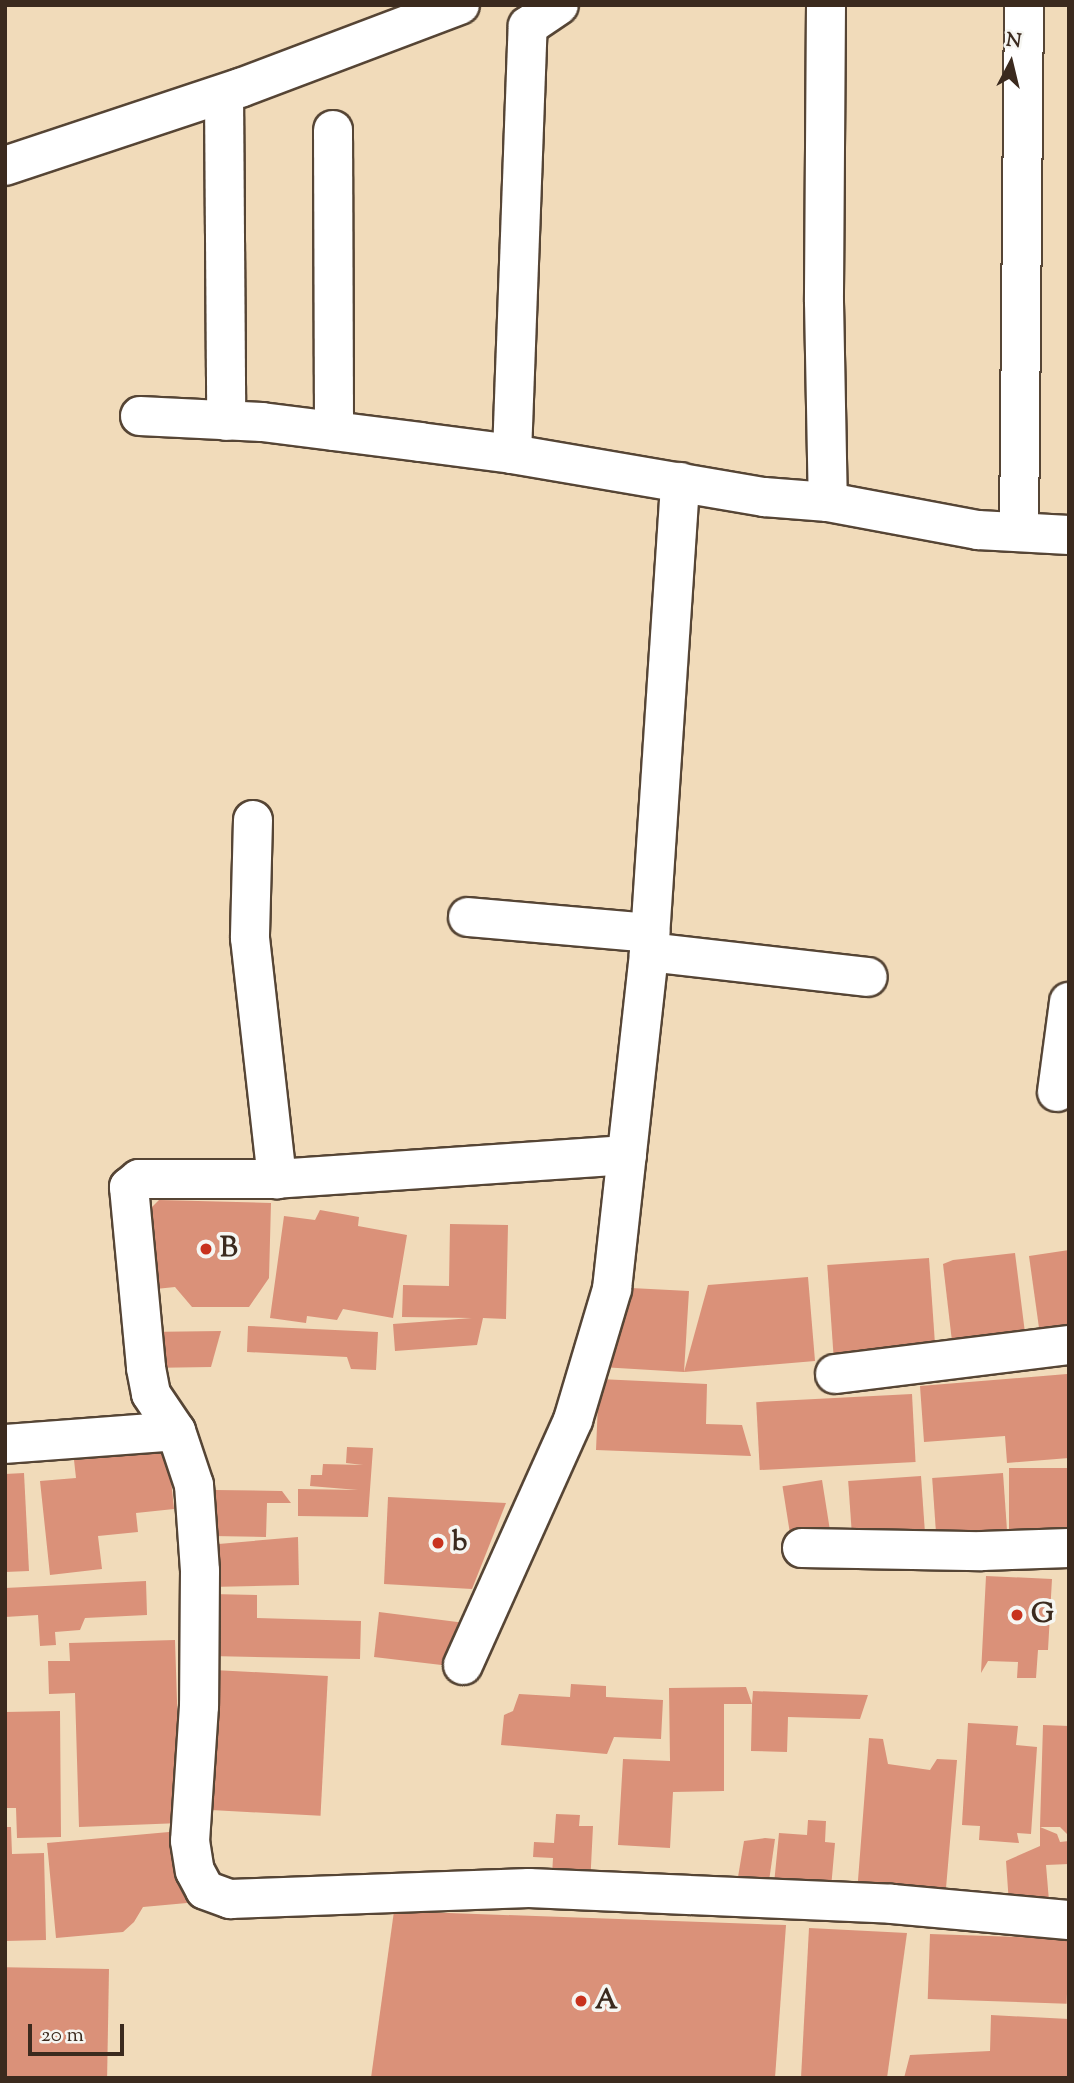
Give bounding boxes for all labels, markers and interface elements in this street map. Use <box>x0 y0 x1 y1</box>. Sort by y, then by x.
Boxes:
text: N <box>1004 27 1023 56</box>
north arrow <box>976 28 1046 98</box>
place label: B <box>220 1232 238 1266</box>
marker: B <box>198 1241 214 1257</box>
place label: b <box>452 1526 467 1560</box>
marker: b <box>430 1535 446 1551</box>
place label: G <box>1031 1598 1054 1632</box>
marker: G <box>1009 1607 1025 1623</box>
place label: A <box>595 1984 618 2018</box>
marker: A <box>573 1993 589 2009</box>
scale bar <box>32 2010 128 2054</box>
text: 20 m <box>41 2021 84 2051</box>

